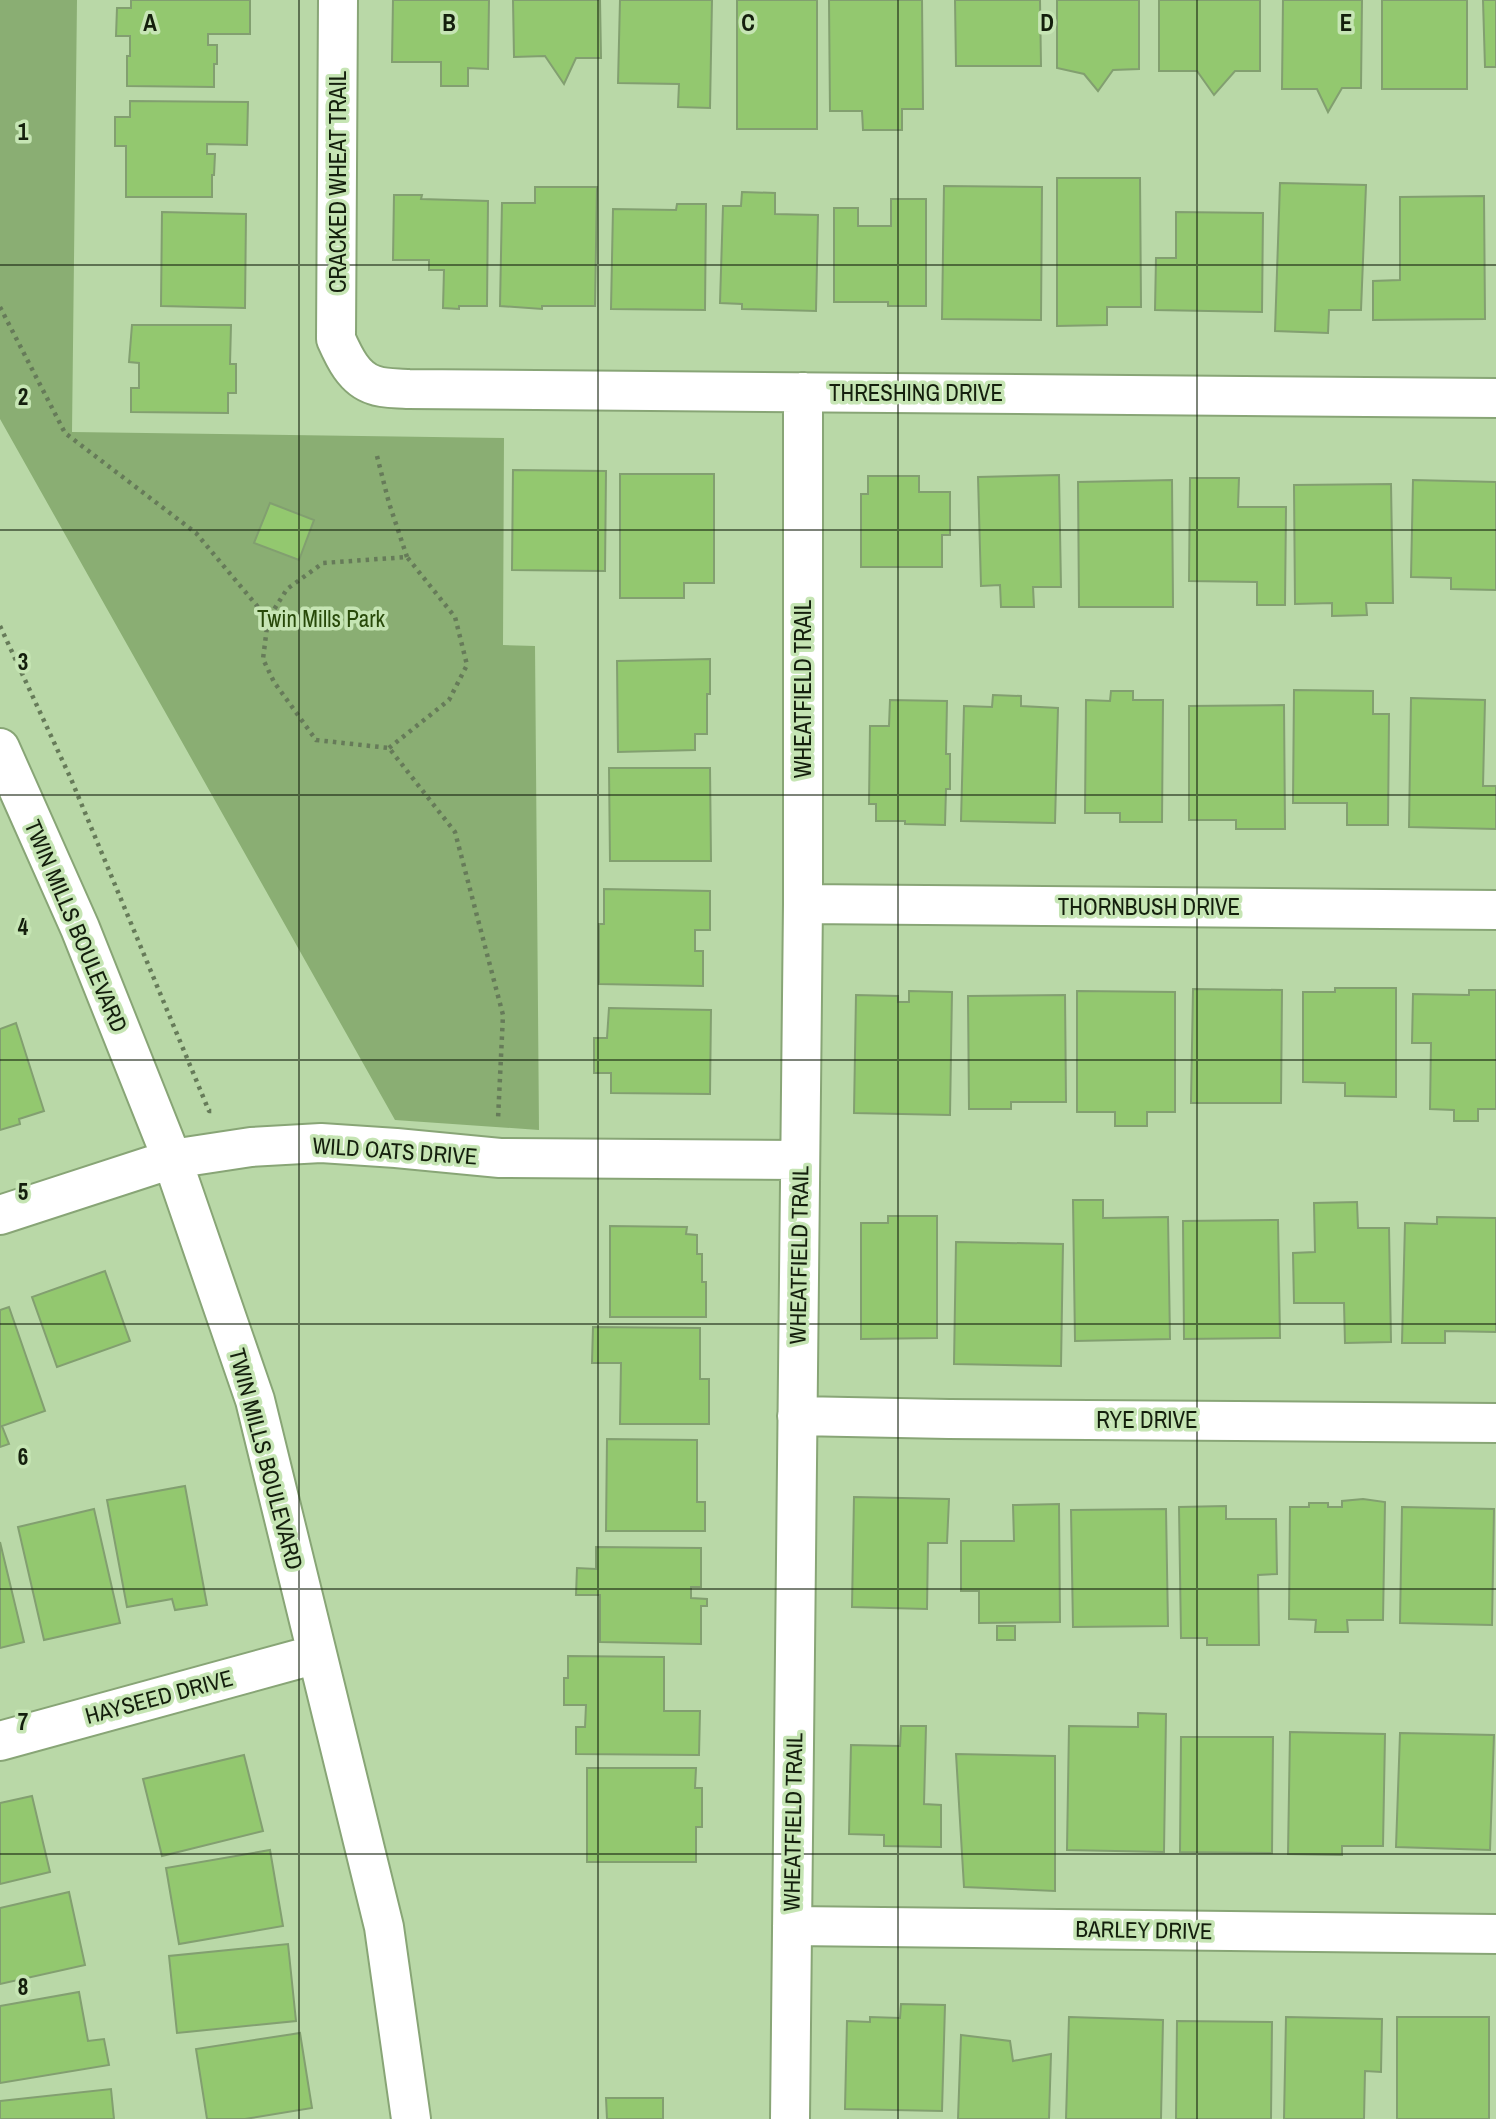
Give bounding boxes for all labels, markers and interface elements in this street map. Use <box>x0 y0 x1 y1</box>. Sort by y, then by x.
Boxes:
text: A <box>143 7 157 38</box>
text: B <box>442 7 456 38</box>
text: C <box>741 7 755 38</box>
text: D <box>1040 7 1054 38</box>
text: E <box>1340 7 1352 38</box>
street label: CRACKED WHEAT TRAIL <box>322 70 353 293</box>
text: 1 <box>18 116 29 147</box>
street label: THRESHING DRIVE <box>829 377 1003 408</box>
text: 2 <box>18 381 28 412</box>
street label: WHEATFIELD TRAIL <box>787 599 818 778</box>
park label: Twin Mills Park <box>257 603 385 634</box>
text: 3 <box>18 646 28 677</box>
street label: TWIN MILLS BOULEVARD <box>18 815 135 1037</box>
street label: THORNBUSH DRIVE <box>1058 891 1240 922</box>
text: 4 <box>18 911 29 942</box>
street label: WILD OATS DRIVE <box>312 1129 479 1172</box>
street label: WHEATFIELD TRAIL <box>781 1165 816 1345</box>
text: 5 <box>18 1176 28 1207</box>
street label: TWIN MILLS BOULEVARD <box>222 1345 311 1573</box>
street label: RYE DRIVE <box>1096 1404 1198 1435</box>
text: 6 <box>18 1441 28 1472</box>
street label: HAYSEED DRIVE <box>82 1662 236 1731</box>
text: 7 <box>18 1706 28 1737</box>
street label: WHEATFIELD TRAIL <box>775 1732 810 1912</box>
street label: BARLEY DRIVE <box>1075 1913 1213 1946</box>
text: 8 <box>18 1971 28 2002</box>

